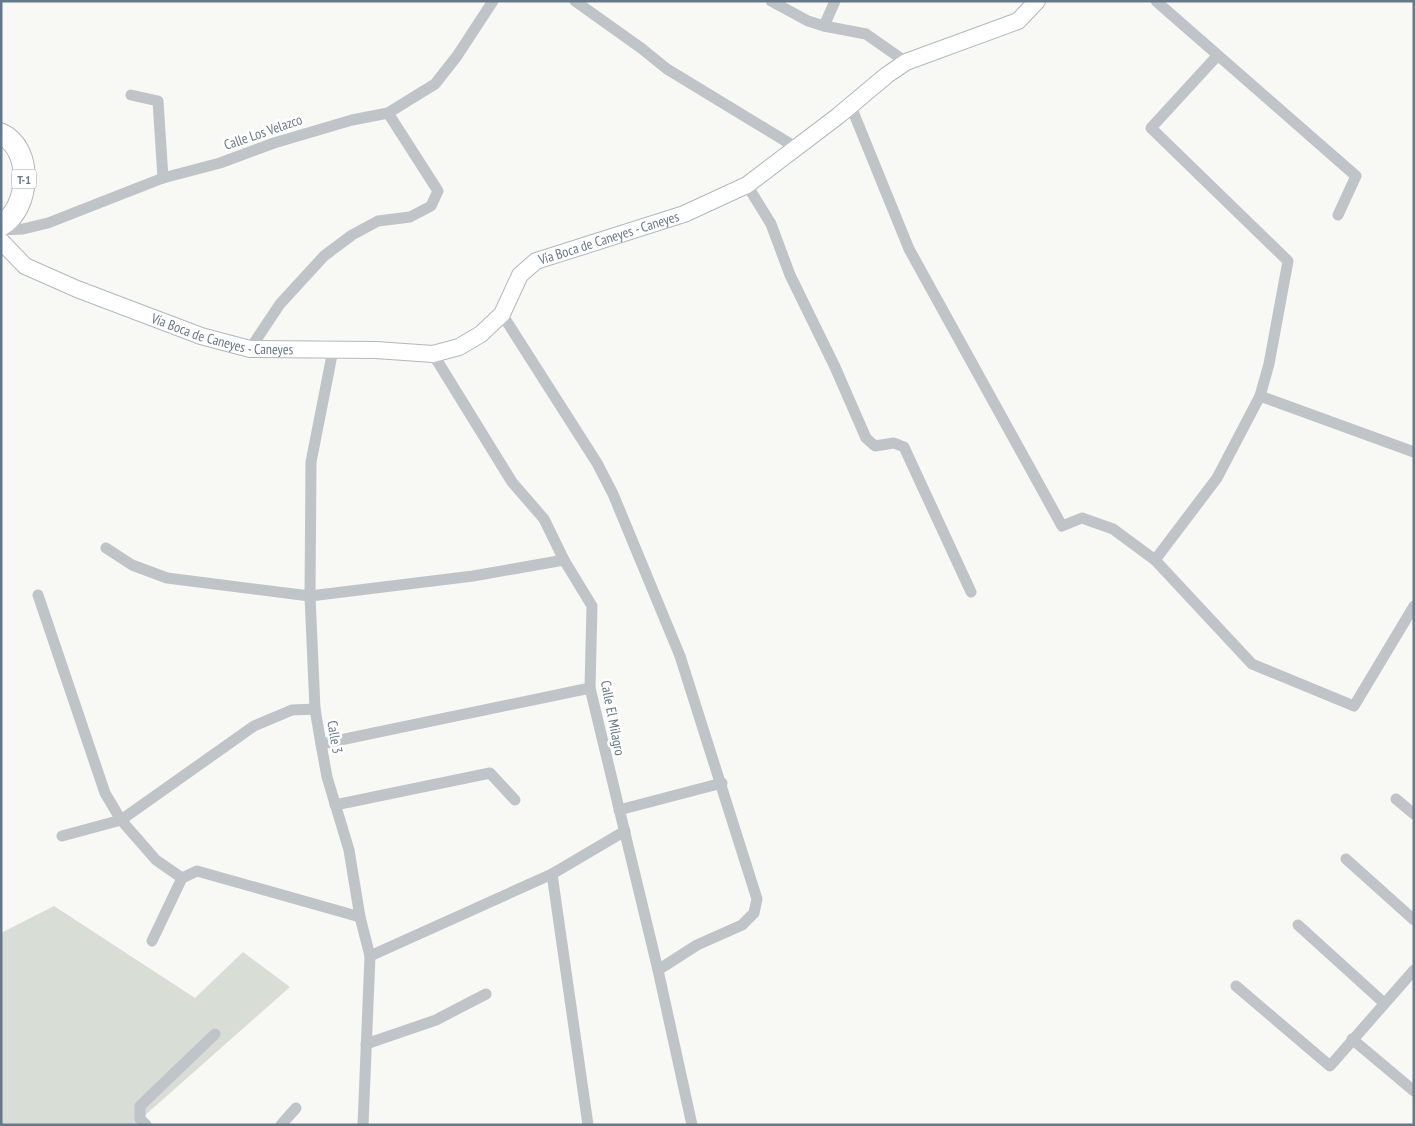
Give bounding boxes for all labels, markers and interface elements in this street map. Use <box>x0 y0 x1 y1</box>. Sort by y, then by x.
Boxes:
street label: Calle Los Velazco <box>221 110 305 154</box>
road number: T-1 <box>12 170 36 188</box>
street label: Vía Boca de Caneyes - Caneyes <box>535 207 681 269</box>
street label: Vía Boca de Caneyes - Caneyes <box>148 309 294 358</box>
street label: Calle El Milagro <box>597 679 629 757</box>
street label: Calle 3 <box>323 719 347 755</box>

